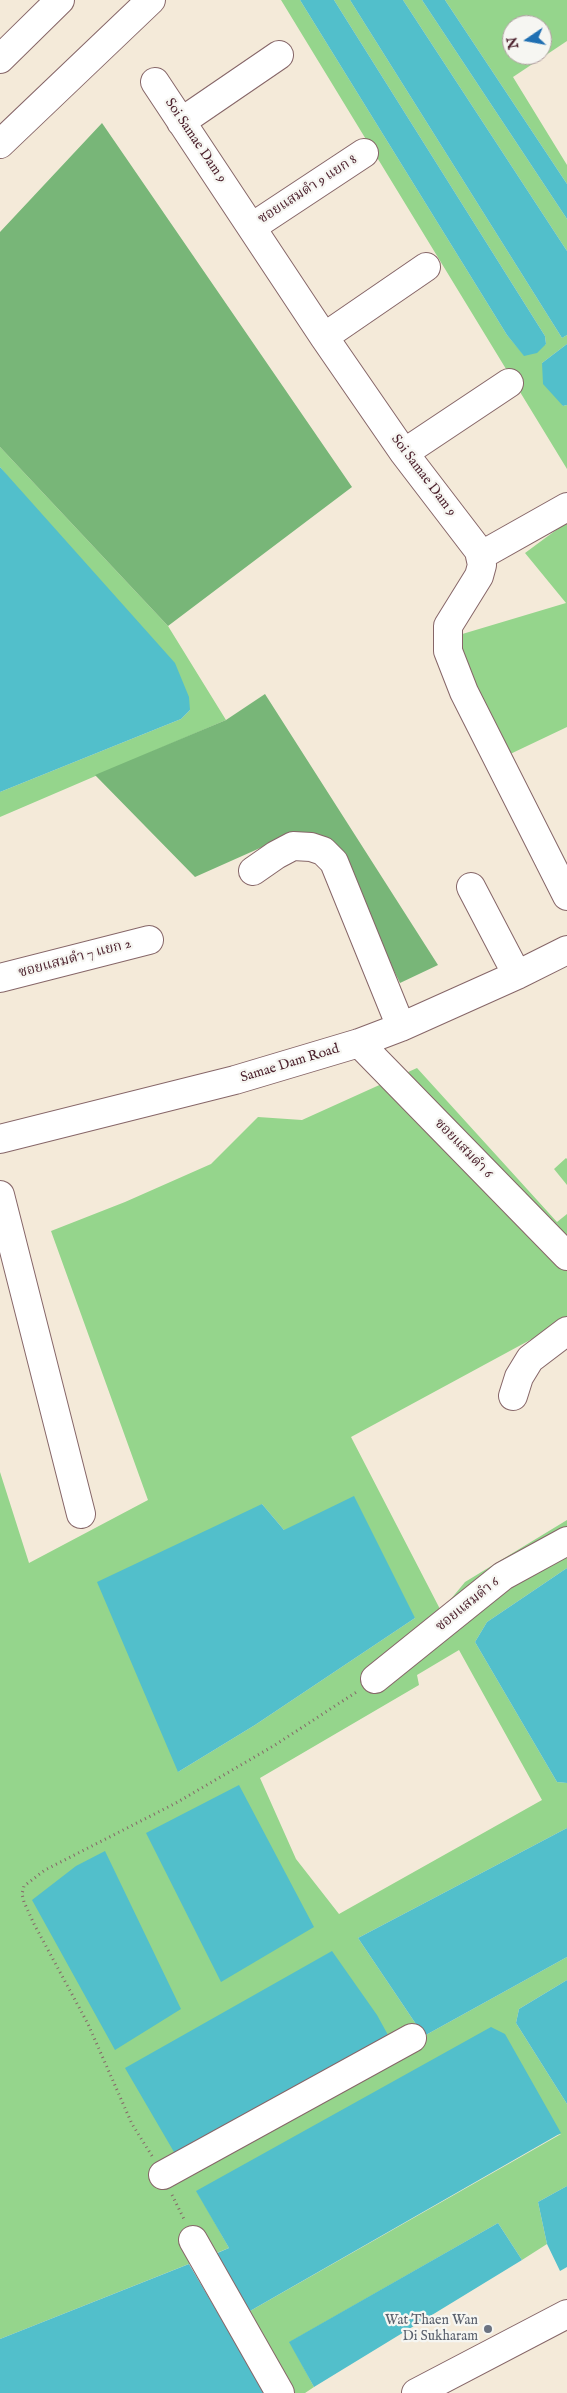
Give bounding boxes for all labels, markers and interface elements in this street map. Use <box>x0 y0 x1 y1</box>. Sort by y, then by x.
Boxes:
north arrow <box>502 15 552 65</box>
text: N <box>503 35 523 51</box>
street label: Soi Samae Dam 9 <box>161 96 229 186</box>
street label: ซอยแสมดำ 9 แยก 8 <box>255 152 361 228</box>
street label: Soi Samae Dam 9 <box>387 432 459 520</box>
street label: ซอยแสมดำ 7 แยก 2 <box>17 936 133 982</box>
street label: Samae Dam Road <box>239 1041 341 1087</box>
street label: ซอยแสมดำ 6 <box>430 1116 496 1182</box>
street label: ซอยแสมดำ 6 <box>433 1574 503 1636</box>
place label: Wat Thaen Wan Di Sukharam <box>385 2313 478 2346</box>
marker: Wat Thaen Wan Di Sukharam <box>482 2323 494 2335</box>

